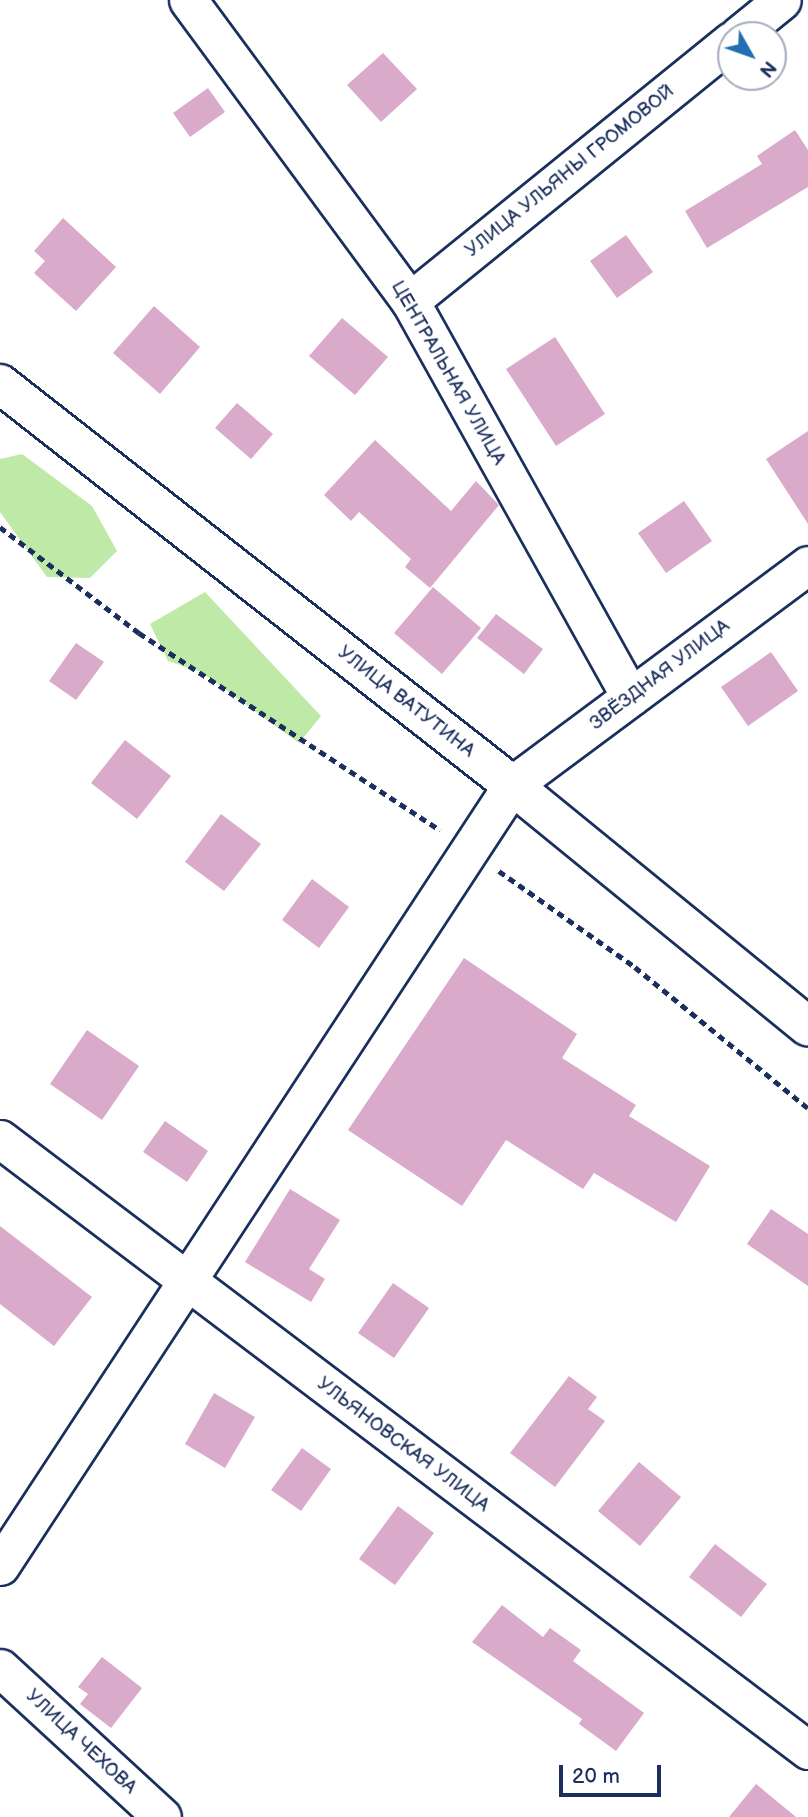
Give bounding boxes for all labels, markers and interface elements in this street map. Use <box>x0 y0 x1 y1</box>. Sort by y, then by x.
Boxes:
north arrow <box>717 21 787 91</box>
text: N <box>754 56 780 81</box>
street label: УЛИЦА УЛЬЯНЫ ГРОМОВОЙ <box>461 80 679 262</box>
street label: ЦЕНТРАЛЬНАЯ УЛИЦА <box>386 277 510 469</box>
street label: ЗВЁЗДНАЯ УЛИЦА <box>586 615 734 735</box>
street label: УЛИЦА ВАТУТИНА <box>333 641 479 763</box>
street label: УЛЬЯНОВСКАЯ УЛИЦА <box>312 1373 494 1517</box>
street label: УЛИЦА ЧЕХОВА <box>21 1685 141 1799</box>
scale bar <box>563 1750 664 1794</box>
text: 20 m <box>572 1764 620 1789</box>

